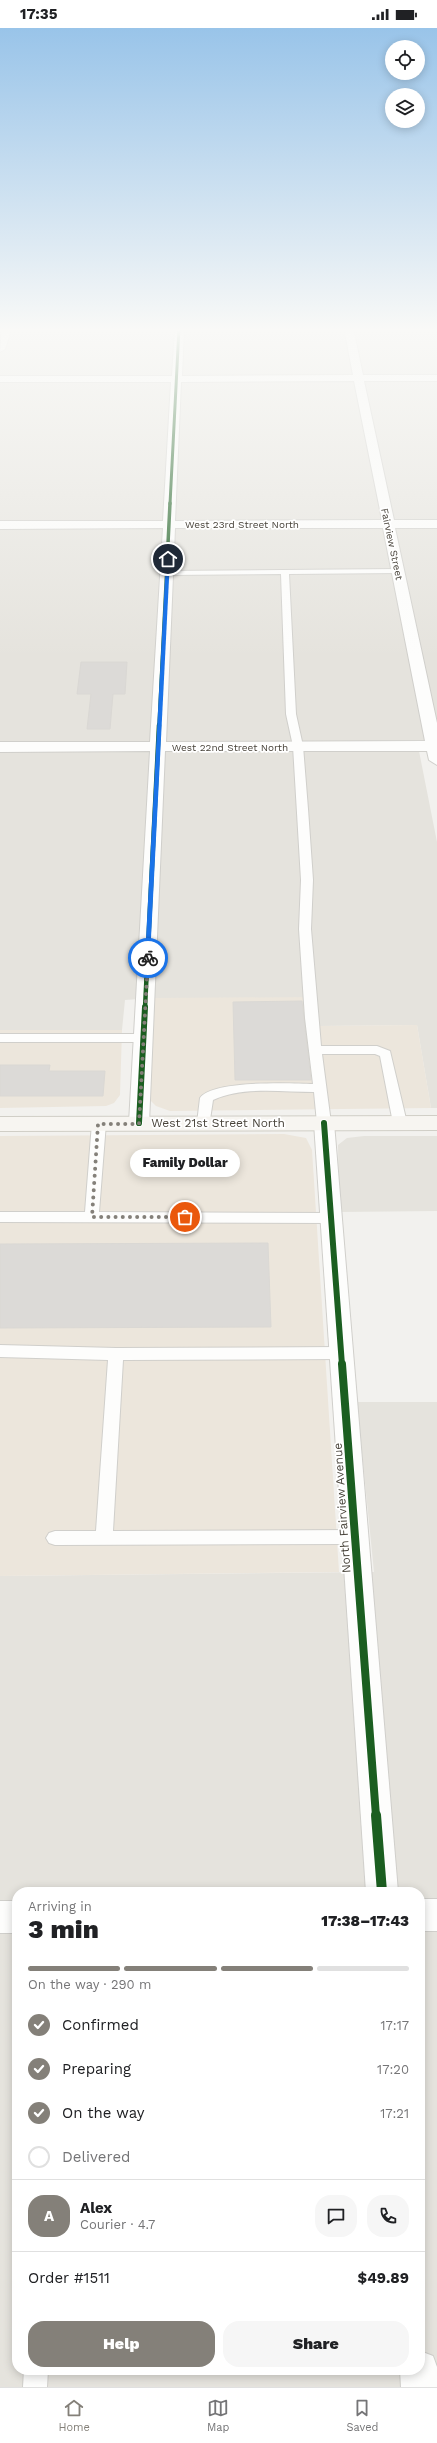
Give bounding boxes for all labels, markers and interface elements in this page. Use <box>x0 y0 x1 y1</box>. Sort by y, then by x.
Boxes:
text: 17:35 <box>20 5 58 23</box>
map controls <box>385 40 425 128</box>
button: locate <box>385 40 425 80</box>
button: layers <box>385 88 425 128</box>
street label: Fairview Street <box>379 507 405 582</box>
street label: West 23rd Street North <box>185 519 299 530</box>
pin <box>151 542 185 576</box>
icon: home <box>157 548 179 570</box>
street label: West 22nd Street North <box>172 742 288 753</box>
courier <box>128 938 168 978</box>
icon: bike <box>137 947 159 969</box>
street label: West 21st Street North <box>151 1116 285 1130</box>
callout: Family Dollar <box>130 1149 240 1177</box>
text: Family Dollar <box>142 1155 228 1170</box>
pin <box>168 1200 202 1234</box>
icon: bag <box>174 1206 196 1228</box>
street label: North Fairview Avenue <box>330 1442 354 1574</box>
text: Arriving in <box>28 1899 92 1914</box>
text: 17:38–17:43 <box>321 1912 409 1930</box>
text: 3 min <box>28 1914 99 1944</box>
text: On the way · 290 m <box>28 1977 151 1992</box>
icon: check <box>28 2014 50 2036</box>
text: Confirmed <box>62 2016 139 2034</box>
text: 17:17 <box>380 2018 409 2033</box>
icon: check <box>28 2058 50 2080</box>
text: Preparing <box>62 2060 131 2078</box>
text: 17:20 <box>377 2062 409 2077</box>
icon: check <box>28 2102 50 2124</box>
text: On the way <box>62 2104 144 2122</box>
text: 17:21 <box>380 2106 409 2121</box>
text: Delivered <box>62 2148 130 2166</box>
button: chat <box>315 2195 357 2237</box>
button: phone <box>367 2195 409 2237</box>
text: Alex <box>80 2199 112 2217</box>
text: A <box>44 2207 54 2225</box>
text: Courier · 4.7 <box>80 2217 155 2232</box>
text: Order #1511 <box>28 2269 110 2287</box>
text: $49.89 <box>358 2269 409 2287</box>
button: Help <box>28 2321 215 2367</box>
button: Share <box>223 2321 409 2367</box>
tab: Home <box>59 2397 90 2434</box>
tab: Map <box>207 2397 229 2434</box>
tab: Saved <box>346 2397 378 2434</box>

